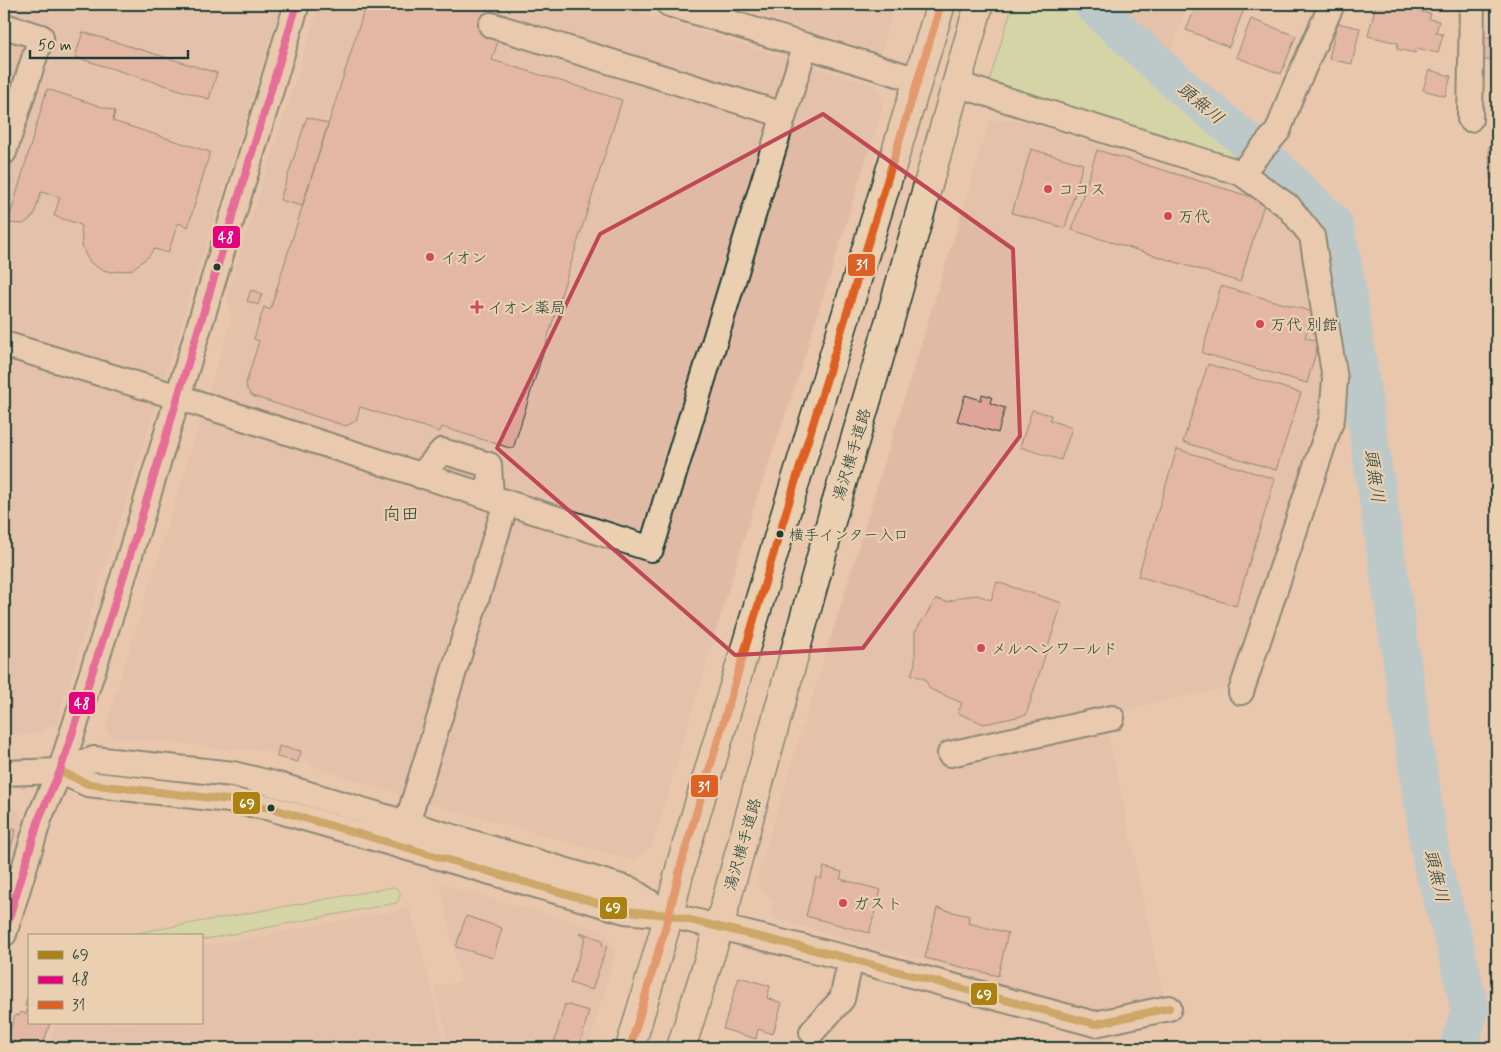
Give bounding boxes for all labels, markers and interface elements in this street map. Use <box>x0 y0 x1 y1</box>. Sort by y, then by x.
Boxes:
scale bar <box>30 28 188 60</box>
text: 50 m <box>38 36 72 56</box>
water label: 頭無川 <box>1172 77 1229 130</box>
place label: ココス <box>1058 180 1106 201</box>
marker: ココス <box>1042 183 1054 195</box>
place label: 万代 <box>1178 207 1210 228</box>
marker: 万代 <box>1162 210 1174 222</box>
line badge: 48 <box>212 225 241 249</box>
text: 48 <box>218 229 234 247</box>
place label: イオン <box>440 248 487 269</box>
marker: イオン <box>424 251 436 263</box>
line badge: 31 <box>847 253 876 277</box>
text: 31 <box>856 256 868 274</box>
unlabelled marker <box>212 262 222 272</box>
place label: イオン薬局 <box>487 298 566 319</box>
marker: イオン薬局 <box>471 301 483 313</box>
place label: 万代 別館 <box>1270 315 1338 336</box>
marker: 万代 別館 <box>1254 318 1266 330</box>
street label: 湯沢横手道路 <box>828 405 877 503</box>
water label: 頭無川 <box>1358 448 1390 505</box>
district label: 向田 <box>383 503 419 527</box>
place label: 横手インター入口 <box>789 526 908 546</box>
marker: 横手インター入口 <box>775 529 785 539</box>
place label: メルヘンワールド <box>991 639 1118 660</box>
marker: メルヘンワールド <box>975 642 987 654</box>
line badge: 48 <box>68 691 96 715</box>
text: 48 <box>74 695 90 713</box>
line badge: 31 <box>690 774 719 798</box>
text: 31 <box>698 778 710 796</box>
line badge: 69 <box>232 791 261 815</box>
text: 69 <box>239 795 255 813</box>
street label: 湯沢横手道路 <box>720 795 767 893</box>
unlabelled marker <box>266 803 276 813</box>
water label: 頭無川 <box>1418 847 1454 905</box>
place label: ガスト <box>853 894 903 915</box>
line badge: 69 <box>599 896 628 920</box>
marker: ガスト <box>837 897 849 909</box>
text: 69 <box>605 899 621 917</box>
legend <box>28 934 202 1024</box>
text: 69 <box>72 946 89 966</box>
text: 48 <box>72 970 89 990</box>
line badge: 69 <box>970 982 998 1006</box>
text: 69 <box>976 986 992 1004</box>
text: 31 <box>72 996 85 1016</box>

